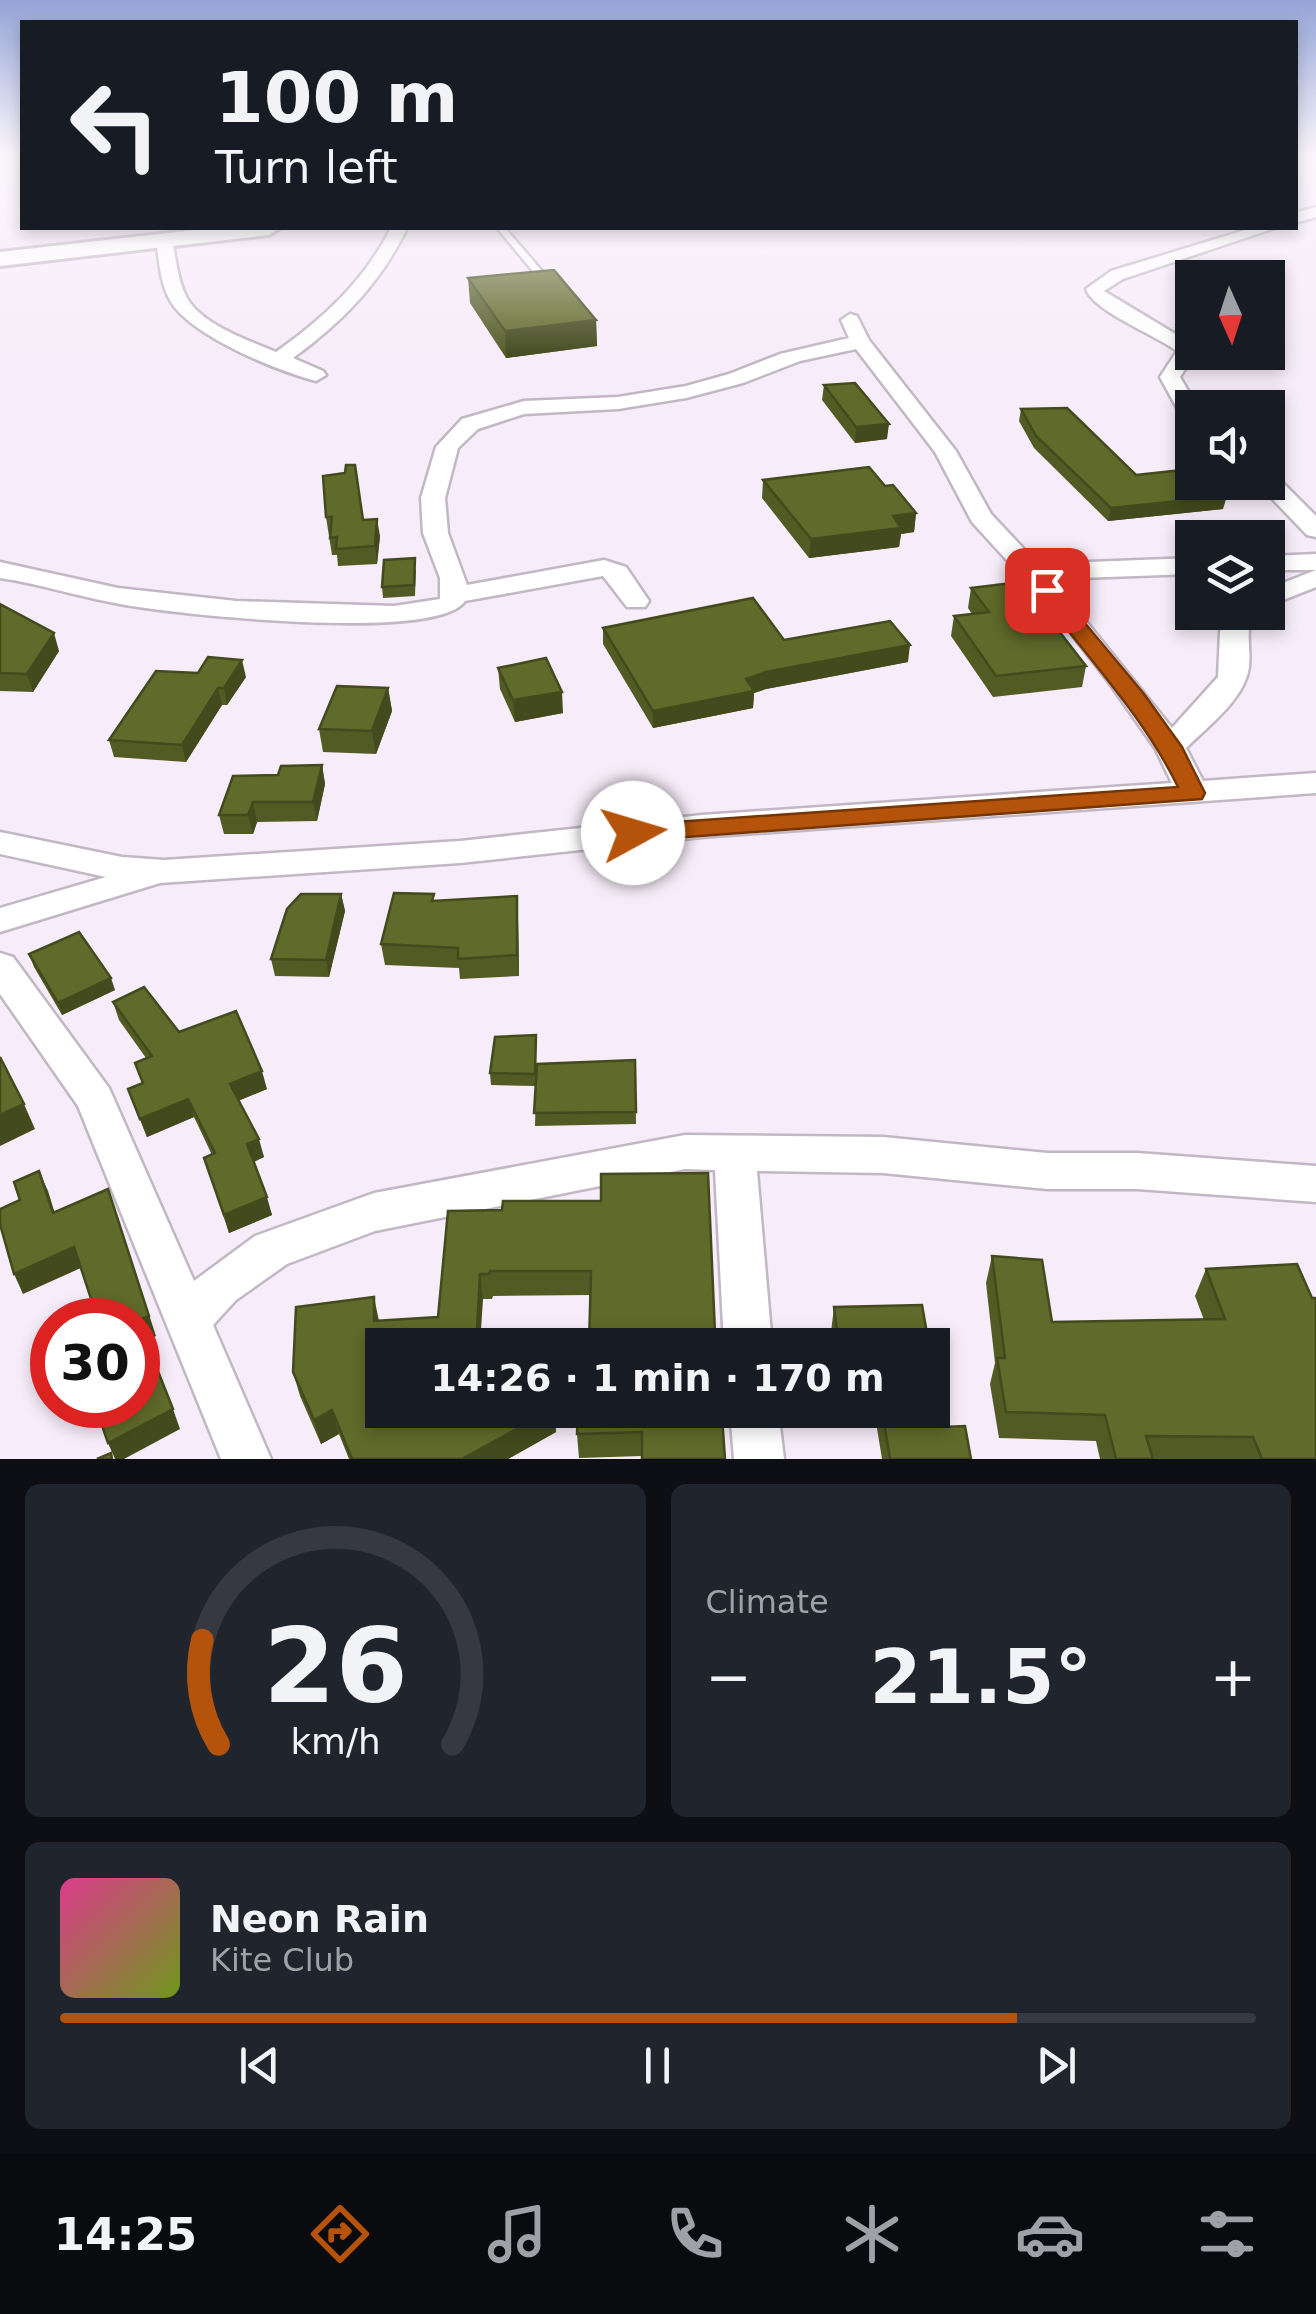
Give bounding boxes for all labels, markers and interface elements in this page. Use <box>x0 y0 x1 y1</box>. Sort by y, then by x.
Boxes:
text: 100 m <box>215 57 458 139</box>
icon: left <box>50 60 180 190</box>
text: Turn left <box>215 141 398 194</box>
north arrow <box>1175 260 1285 370</box>
map controls <box>1175 260 1285 630</box>
button: sound <box>1175 390 1285 500</box>
button: layers <box>1175 520 1285 630</box>
pin <box>1005 548 1090 633</box>
icon: arrive <box>1020 563 1075 618</box>
position arrow <box>581 781 685 885</box>
speed limit sign: 30 <box>30 1298 160 1428</box>
text: 14:26 · 1 min · 170 m <box>430 1356 885 1400</box>
text: Climate <box>706 1583 829 1621</box>
text: 26 <box>263 1605 408 1727</box>
text: 21.5° <box>869 1633 1092 1721</box>
text: − <box>706 1645 752 1709</box>
text: + <box>1210 1645 1256 1709</box>
text: km/h <box>290 1721 380 1762</box>
text: Neon Rain <box>210 1897 429 1941</box>
text: Kite Club <box>210 1941 354 1979</box>
icon: previous <box>232 2038 287 2093</box>
icon: pause <box>630 2038 685 2093</box>
icon: next <box>1029 2038 1084 2093</box>
icon: directions <box>305 2199 375 2269</box>
icon: music <box>482 2199 552 2269</box>
icon: phone <box>660 2199 730 2269</box>
icon: climate <box>837 2199 907 2269</box>
icon: car <box>1015 2199 1085 2269</box>
icon: filters <box>1192 2199 1262 2269</box>
text: 14:25 <box>54 2208 197 2261</box>

